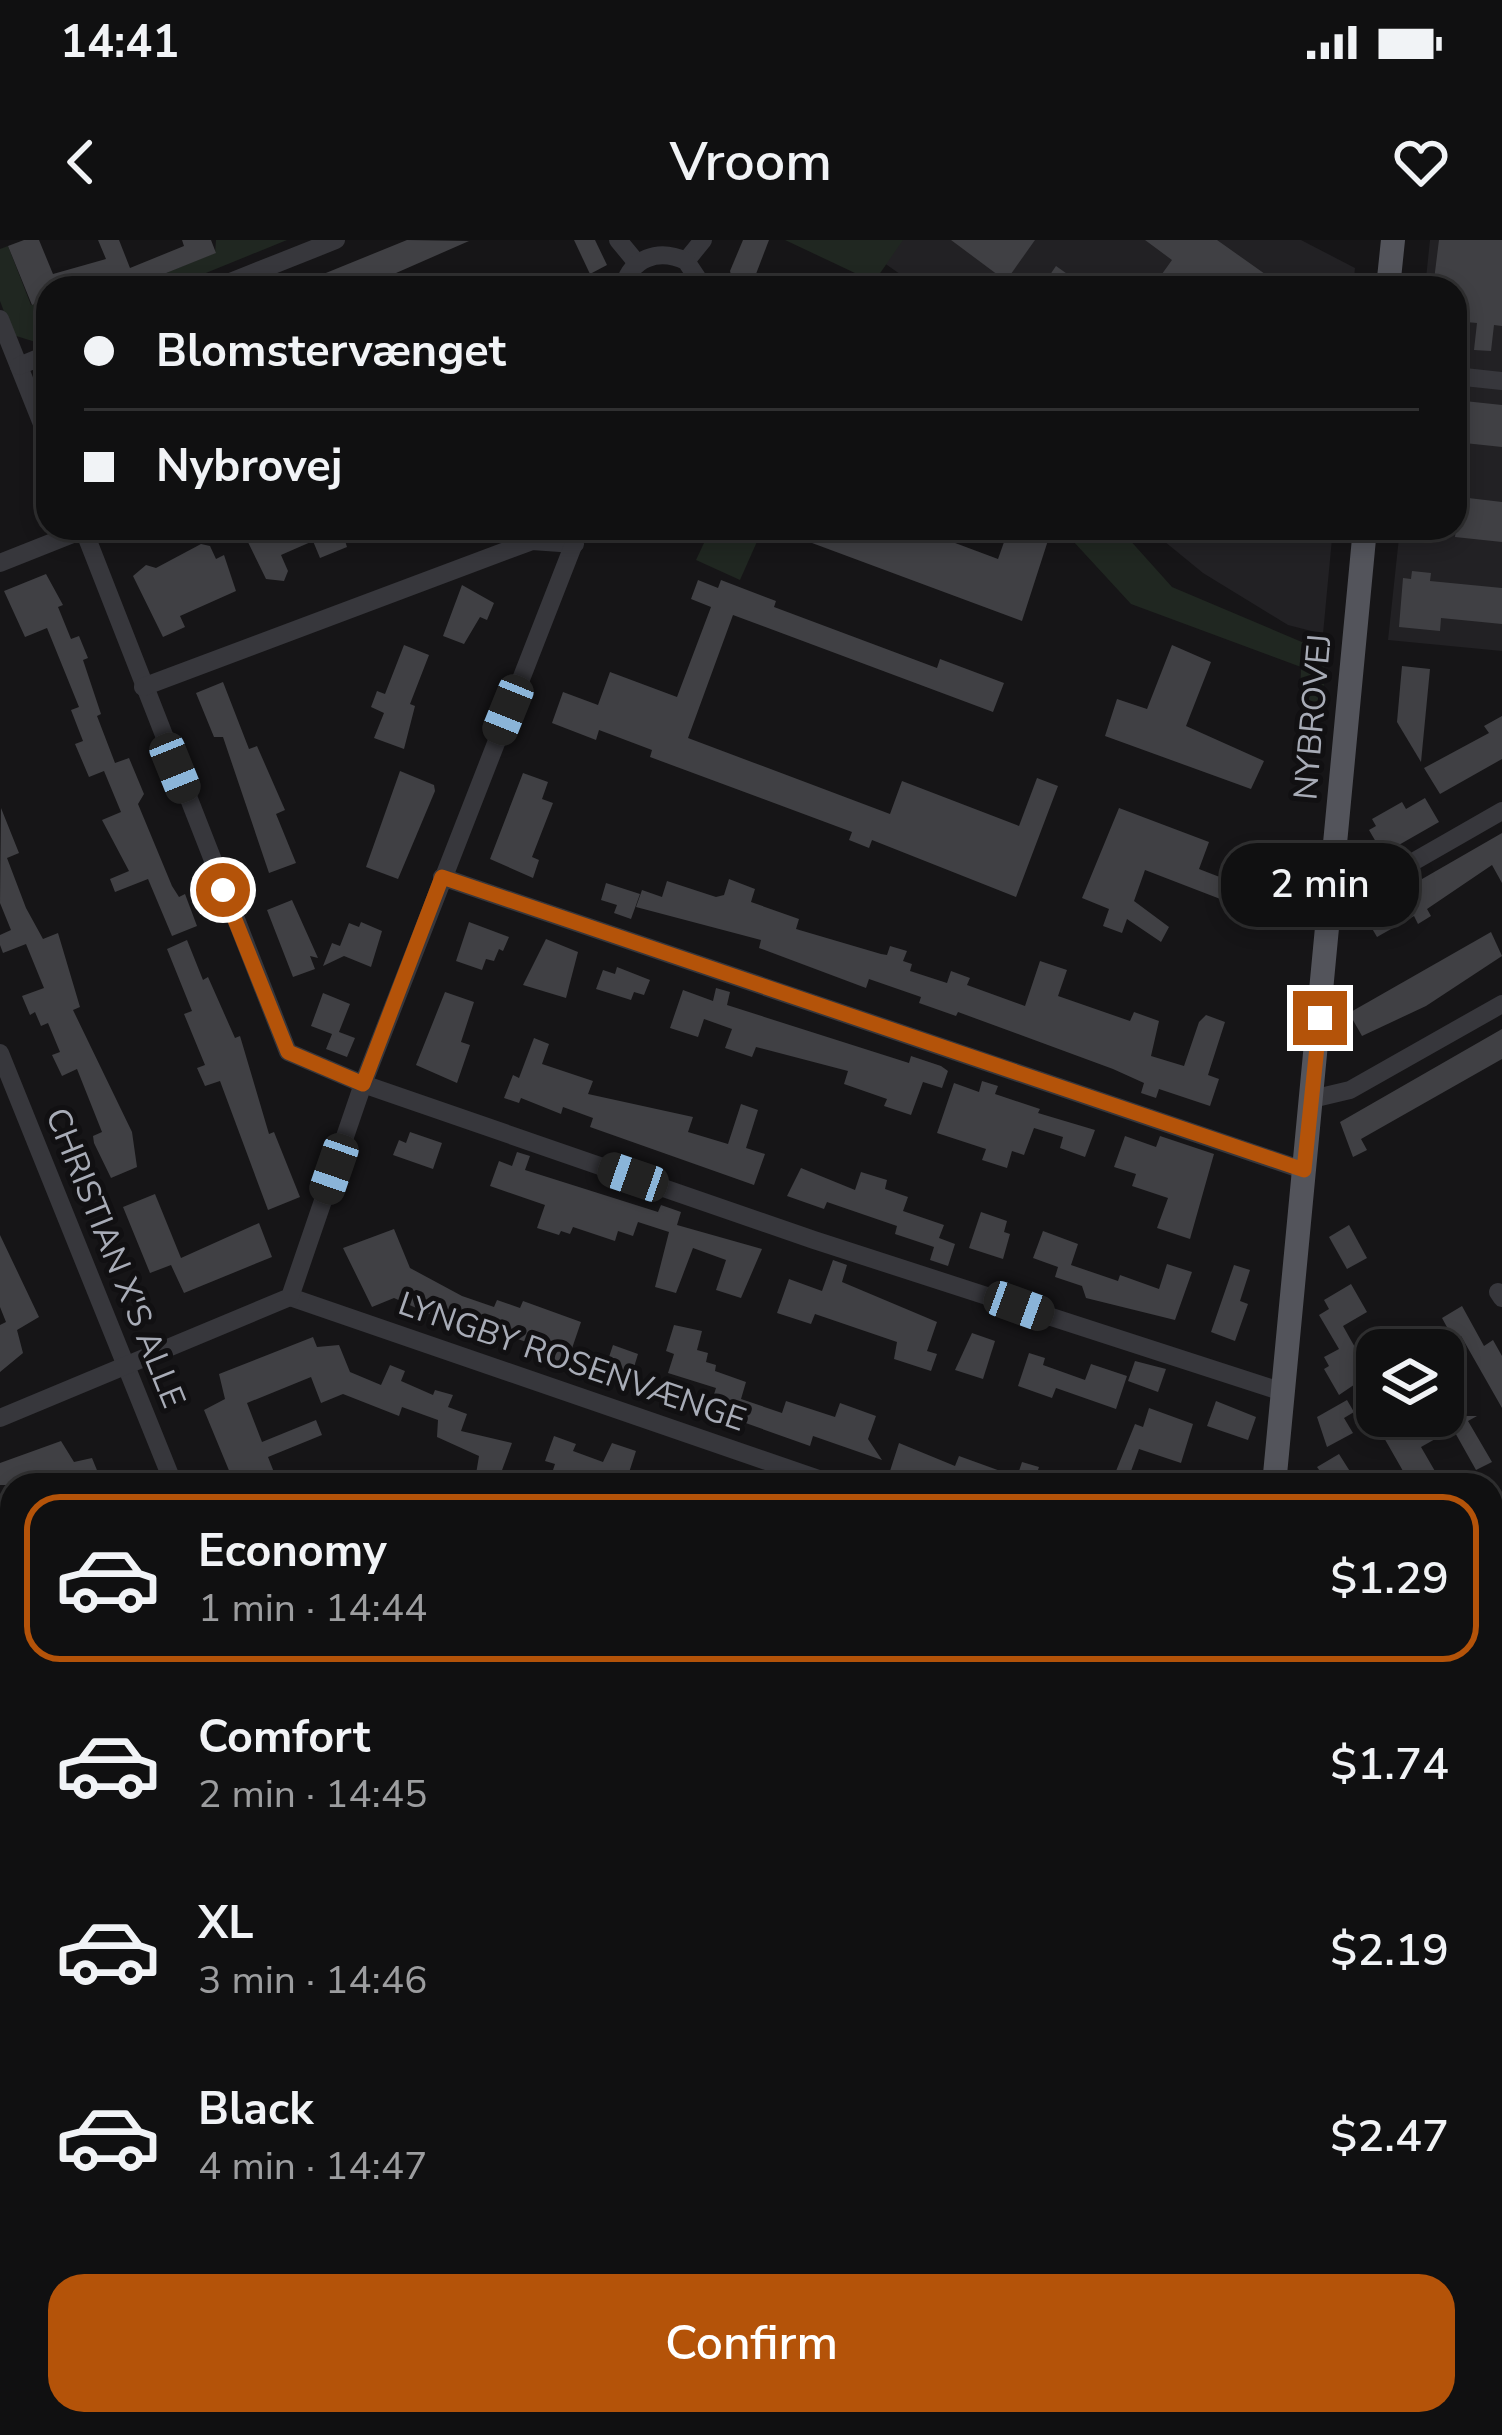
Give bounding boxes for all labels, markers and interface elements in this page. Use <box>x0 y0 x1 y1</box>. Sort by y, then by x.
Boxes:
text: 14:41 <box>60 12 179 73</box>
text: Vroom <box>670 125 832 199</box>
icon: back <box>48 129 114 195</box>
icon: heart <box>1388 129 1454 195</box>
text: Blomstervænget <box>156 321 506 382</box>
text: Nybrovej <box>156 436 342 497</box>
street label: NYBROVEJ <box>1283 632 1343 802</box>
car <box>478 670 538 750</box>
car <box>145 728 205 808</box>
callout: 2 min <box>1221 844 1419 928</box>
text: 2 min <box>1270 858 1370 911</box>
route start <box>196 863 250 917</box>
route end <box>1293 991 1347 1045</box>
street label: CHRISTIAN X'S ALLE <box>34 1101 196 1415</box>
car <box>305 1129 363 1209</box>
car <box>593 1148 673 1206</box>
car <box>979 1277 1059 1335</box>
street label: LYNGBY ROSENVÆNGE <box>392 1281 752 1443</box>
map controls <box>1356 1329 1464 1437</box>
button: layers <box>1356 1329 1464 1437</box>
text: Economy <box>198 1521 387 1582</box>
icon: car <box>54 1524 162 1632</box>
text: $1.29 <box>1330 1548 1449 1609</box>
text: 1 min · 14:44 <box>198 1582 427 1635</box>
text: Comfort <box>198 1707 370 1768</box>
icon: car <box>54 1710 162 1818</box>
text: $1.74 <box>1330 1734 1449 1795</box>
text: 2 min · 14:45 <box>198 1768 427 1821</box>
text: XL <box>198 1893 254 1954</box>
icon: car <box>54 1896 162 2004</box>
text: $2.19 <box>1330 1920 1449 1981</box>
text: 3 min · 14:46 <box>198 1954 427 2007</box>
text: Black <box>198 2079 313 2140</box>
icon: car <box>54 2082 162 2190</box>
text: $2.47 <box>1330 2106 1449 2167</box>
text: 4 min · 14:47 <box>198 2140 427 2193</box>
button: Confirm <box>48 2274 1455 2412</box>

